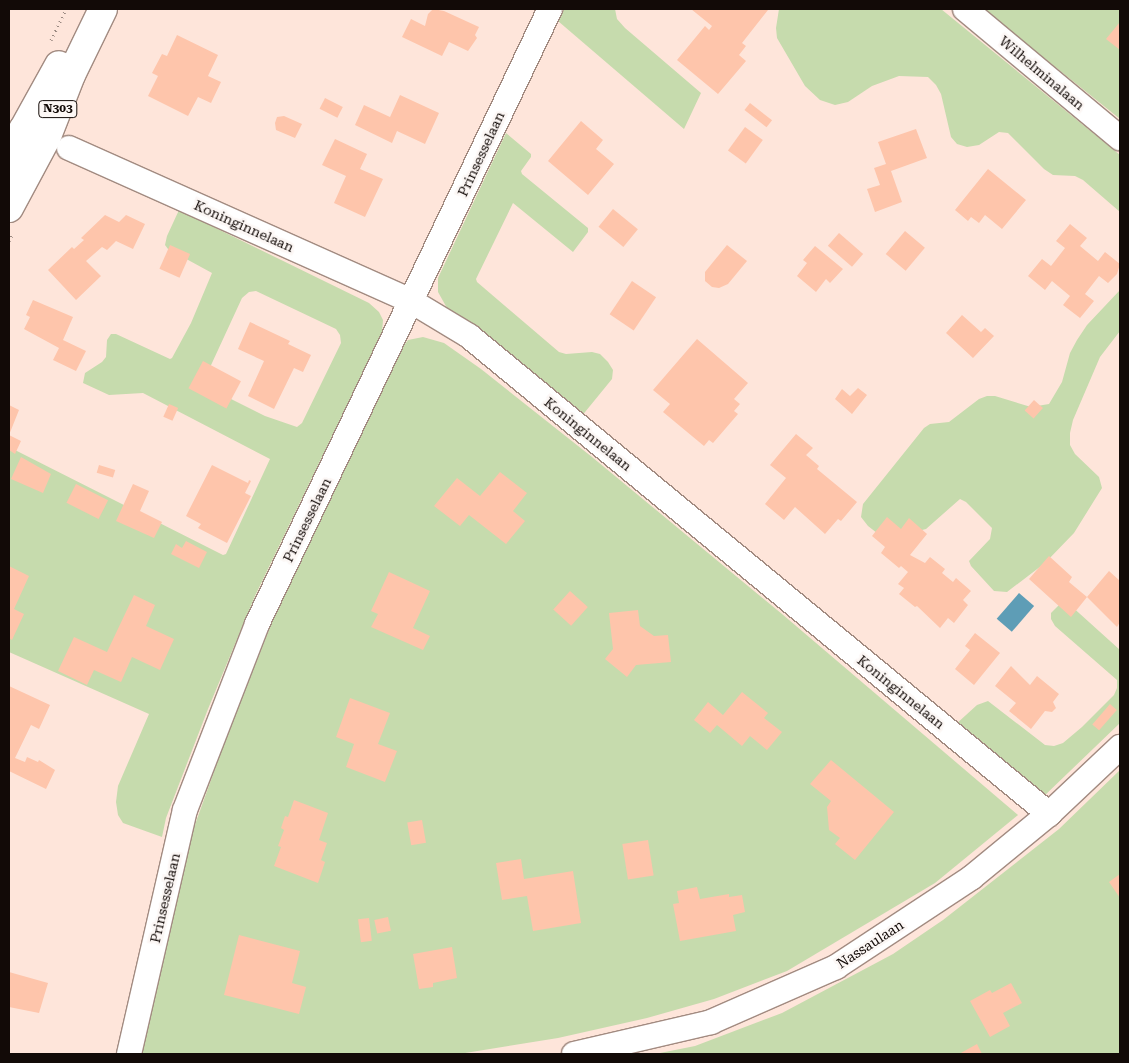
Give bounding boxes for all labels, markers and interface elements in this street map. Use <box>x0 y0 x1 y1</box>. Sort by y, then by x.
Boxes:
street label: Wilhelminalaan <box>996 32 1088 114</box>
road number: N303 <box>38 100 78 118</box>
street label: Prinsesselaan <box>454 109 508 199</box>
street label: Koninginnelaan <box>192 196 296 256</box>
street label: Koninginnelaan <box>541 394 635 474</box>
street label: Prinsesselaan <box>279 475 335 565</box>
street label: Koninginnelaan <box>854 652 948 732</box>
street label: Prinsesselaan <box>147 851 183 945</box>
street label: Nassaulaan <box>833 916 907 972</box>

